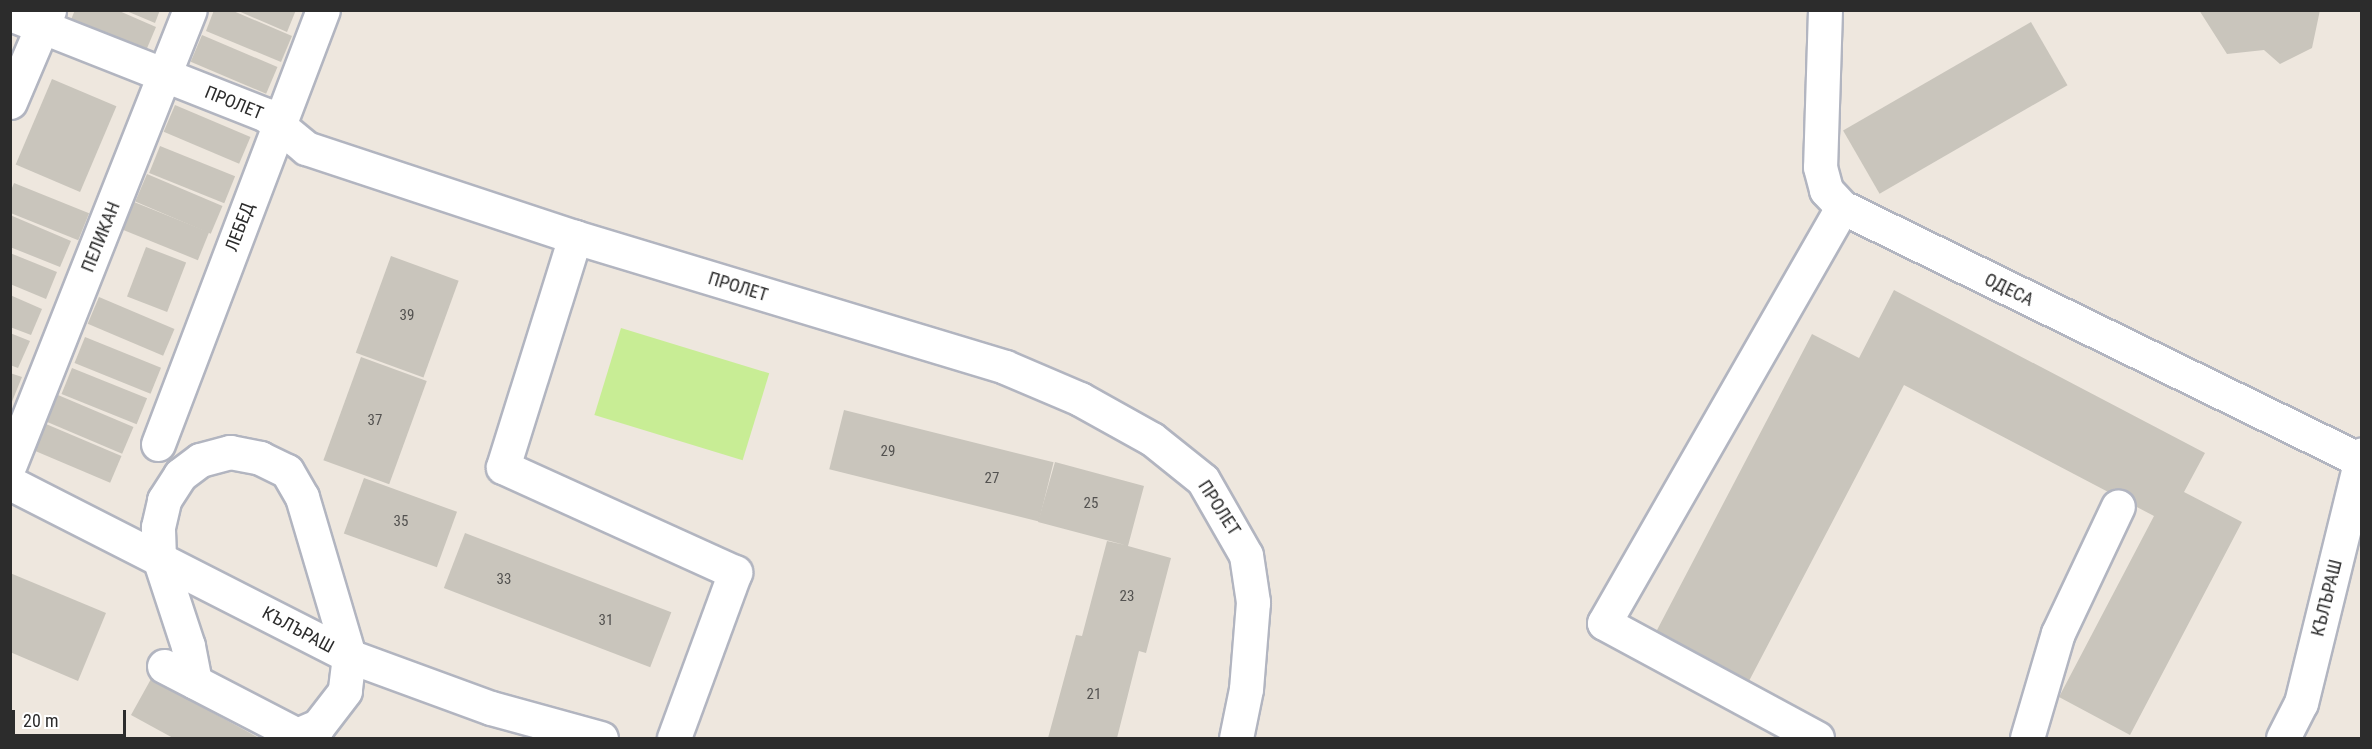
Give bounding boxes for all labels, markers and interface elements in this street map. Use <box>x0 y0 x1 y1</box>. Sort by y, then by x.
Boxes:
street label: ПРОЛЕТ <box>202 82 266 124</box>
street label: ПЕЛИКАН <box>77 199 125 275</box>
street label: ЛЕБЕД <box>221 199 259 255</box>
street label: ПРОЛЕТ <box>706 268 770 306</box>
street label: ОДЕСА <box>1981 269 2037 311</box>
house number: 39 <box>400 307 414 325</box>
house number: 37 <box>368 412 382 430</box>
house number: 29 <box>881 443 895 461</box>
house number: 27 <box>985 470 999 488</box>
street label: ПРОЛЕТ <box>1193 476 1245 540</box>
house number: 25 <box>1084 495 1098 513</box>
house number: 35 <box>394 513 408 531</box>
street label: КЪЛЪРАШ <box>2307 557 2347 639</box>
house number: 33 <box>497 571 511 589</box>
house number: 23 <box>1120 588 1134 606</box>
street label: КЪЛЪРАШ <box>258 602 338 658</box>
house number: 31 <box>599 612 613 630</box>
house number: 21 <box>1087 686 1101 704</box>
scale bar <box>15 698 129 736</box>
text: 20 m <box>23 710 58 731</box>

